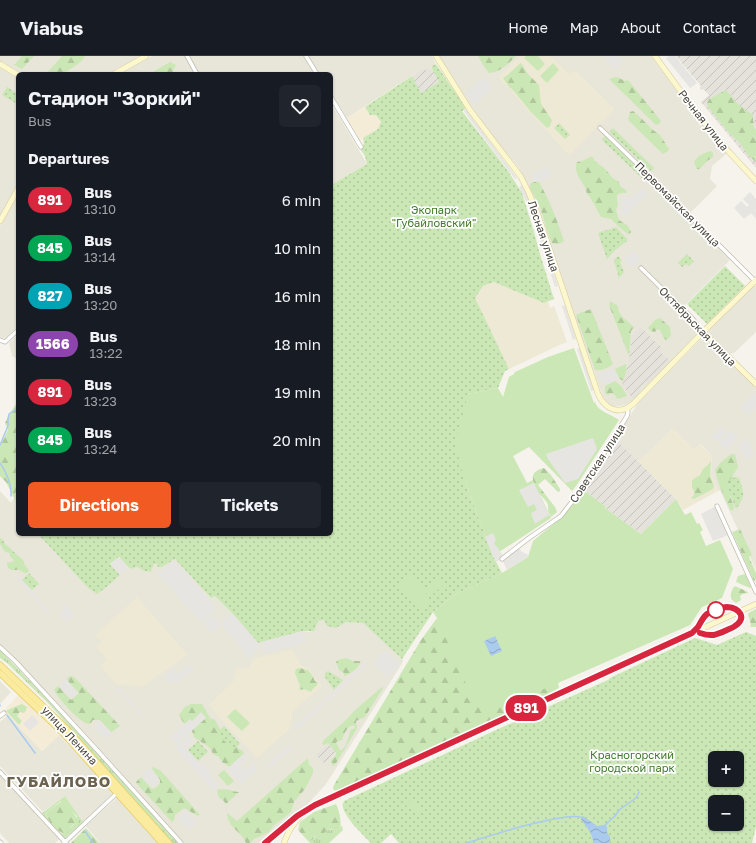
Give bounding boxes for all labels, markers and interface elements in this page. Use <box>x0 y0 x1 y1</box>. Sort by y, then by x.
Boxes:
text: Viabus <box>20 16 83 39</box>
text: Home <box>508 19 548 36</box>
text: Map <box>570 19 598 36</box>
text: About <box>620 19 661 36</box>
text: Contact <box>683 19 736 36</box>
button: heart <box>279 85 321 127</box>
text: Стадион "Зоркий" <box>28 86 201 109</box>
street label: Речная улица <box>676 87 732 153</box>
text: Bus <box>28 113 51 129</box>
text: Departures <box>28 149 109 167</box>
street label: Первомайская улица <box>633 159 723 249</box>
text: Bus <box>84 183 112 201</box>
text: 891 <box>37 191 63 208</box>
text: 6 min <box>282 191 321 209</box>
street label: Лесная улица <box>526 199 562 273</box>
text: 13:10 <box>84 201 116 217</box>
park label: Экопарк "Губайловский" <box>392 203 476 229</box>
text: Bus <box>84 231 112 249</box>
text: 845 <box>37 239 63 256</box>
text: 10 min <box>274 239 321 257</box>
text: 13:14 <box>84 249 116 265</box>
text: Bus <box>84 279 112 297</box>
street label: Октябрьская улица <box>657 284 739 368</box>
text: 827 <box>37 287 63 304</box>
text: 16 min <box>274 287 321 305</box>
text: 13:20 <box>84 297 117 313</box>
text: Bus <box>90 327 117 345</box>
text: 1566 <box>36 335 70 352</box>
text: 18 min <box>274 335 321 353</box>
text: 13:22 <box>90 345 122 361</box>
text: Bus <box>84 375 112 393</box>
text: 891 <box>37 383 63 400</box>
text: 19 min <box>274 383 321 401</box>
text: 13:23 <box>84 393 117 409</box>
street label: Советская улица <box>567 421 627 505</box>
text: Bus <box>84 423 112 441</box>
text: 845 <box>37 431 63 448</box>
text: 20 min <box>273 431 321 449</box>
text: 13:24 <box>84 441 117 457</box>
button: Directions <box>28 482 171 528</box>
button: Tickets <box>179 482 321 528</box>
unlabelled marker <box>707 601 725 619</box>
line badge: 891 <box>503 695 549 721</box>
text: 891 <box>513 699 539 716</box>
street label: улица Ленина <box>39 703 101 767</box>
park label: Красногорский городской парк <box>589 748 675 774</box>
map controls <box>708 751 744 831</box>
button: + <box>708 751 744 787</box>
district label: ГУБАЙЛОВО <box>7 772 111 790</box>
button: − <box>708 795 744 831</box>

